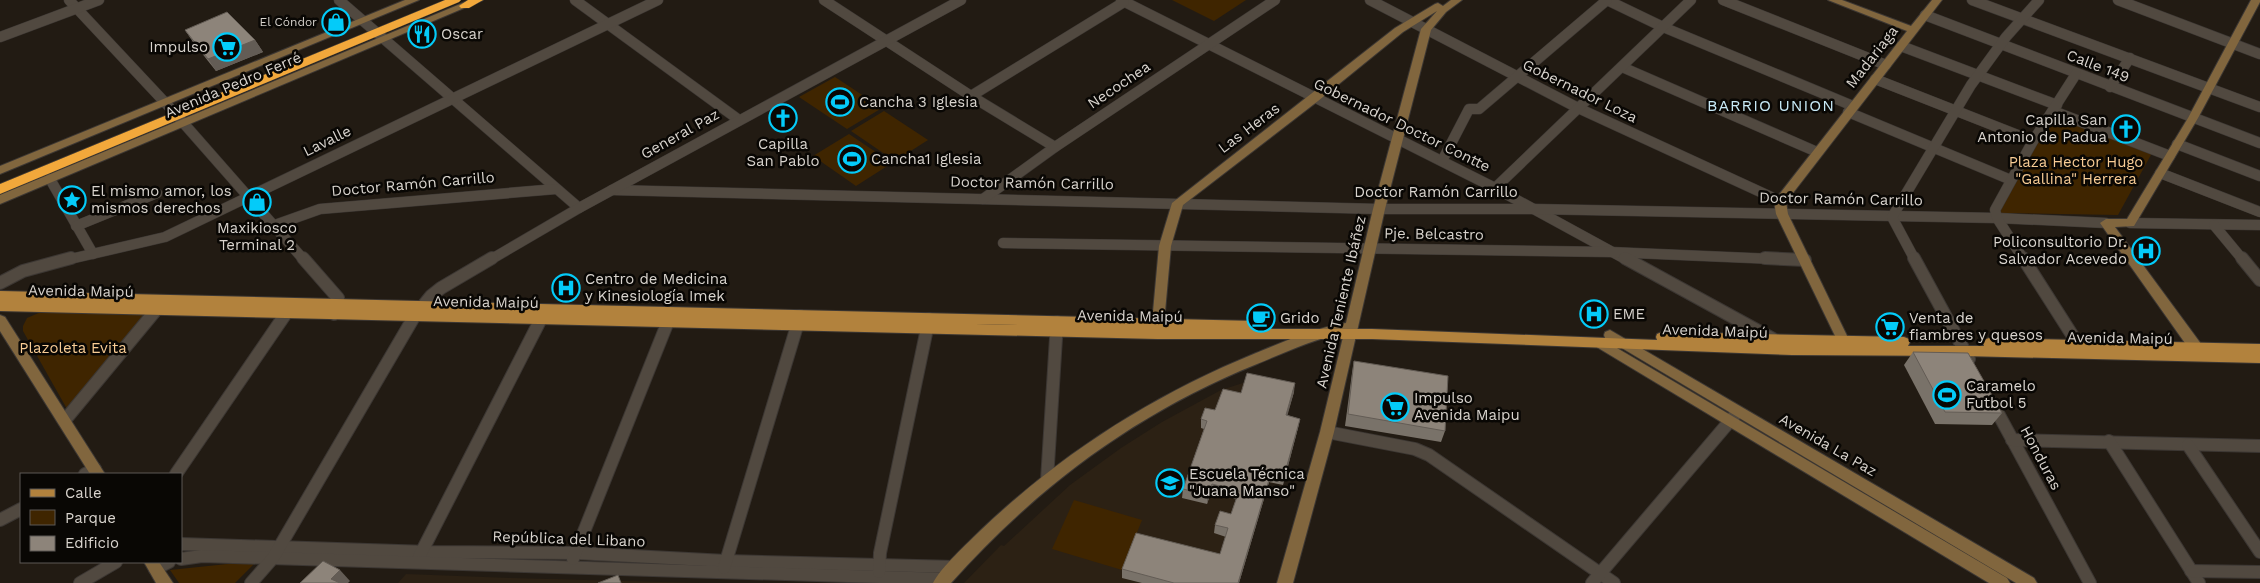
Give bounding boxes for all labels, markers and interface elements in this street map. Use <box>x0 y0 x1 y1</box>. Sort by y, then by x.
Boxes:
shop icon: El Cóndor <box>321 7 351 37</box>
place label: El Cóndor <box>260 15 317 29</box>
restaurant icon: Oscar <box>407 19 437 49</box>
street label: Madariaga <box>1842 22 1902 92</box>
place label: Oscar <box>441 25 483 43</box>
supermarket icon: Impulso <box>212 32 242 62</box>
place label: Impulso <box>149 38 208 56</box>
street label: Calle 149 <box>2064 46 2132 86</box>
street label: Avenida Pedro Ferré <box>162 48 304 122</box>
street label: Gobernador Loza <box>1520 55 1641 127</box>
street label: Necochea <box>1084 57 1154 113</box>
street label: Gobernador Doctor Contte <box>1311 74 1493 176</box>
sports icon: Cancha 3 Iglesia <box>825 87 855 117</box>
place label: Cancha 3 Iglesia <box>859 93 978 111</box>
district label: BARRIO UNION <box>1707 96 1835 115</box>
street label: Las Heras <box>1215 99 1283 157</box>
church icon: Capilla San Pablo <box>768 103 798 133</box>
street label: General Paz <box>638 105 722 163</box>
place label: Capilla San Antonio de Padua <box>1977 111 2107 146</box>
church icon: Capilla San Antonio de Padua <box>2111 114 2141 144</box>
street label: Lavalle <box>300 122 354 160</box>
place label: Capilla San Pablo <box>747 135 820 170</box>
sports icon: Cancha1 Iglesia <box>837 144 867 174</box>
place label: Cancha1 Iglesia <box>871 150 982 168</box>
park label: Plaza Hector Hugo "Gallina" Herrera <box>2009 153 2143 188</box>
street label: Doctor Ramón Carrillo <box>331 168 495 200</box>
street label: Doctor Ramón Carrillo <box>950 173 1114 193</box>
place label: El mismo amor, los mismos derechos <box>91 182 232 217</box>
street label: Doctor Ramón Carrillo <box>1354 183 1518 201</box>
place icon: El mismo amor, los mismos derechos <box>57 185 87 215</box>
shop icon: Maxikiosco Terminal 2 <box>242 187 272 217</box>
street label: Doctor Ramón Carrillo <box>1759 189 1923 209</box>
street label: Avenida Teniente Ibáñez <box>1312 214 1370 390</box>
place label: Maxikiosco Terminal 2 <box>217 219 297 254</box>
street label: Pje. Belcastro <box>1384 224 1484 244</box>
place label: Policonsultorio Dr. Salvador Acevedo <box>1993 233 2127 268</box>
hospital icon: Policonsultorio Dr. Salvador Acevedo <box>2131 236 2161 266</box>
place label: Centro de Medicina y Kinesiología Imek <box>585 270 728 305</box>
hospital icon: Centro de Medicina y Kinesiología Imek <box>551 273 581 303</box>
street label: Avenida Maipú <box>28 281 134 301</box>
street label: Avenida Maipú <box>433 292 539 312</box>
hospital icon: EME <box>1579 299 1609 329</box>
cafe icon: Grido <box>1246 303 1276 333</box>
place label: EME <box>1613 305 1645 323</box>
street label: Avenida Maipú <box>1077 306 1183 326</box>
place label: Grido <box>1280 309 1319 327</box>
place label: Venta de fiambres y quesos <box>1909 309 2043 344</box>
supermarket icon: Venta de fiambres y quesos <box>1875 312 1905 342</box>
street label: Avenida Maipú <box>1662 320 1768 342</box>
street label: Avenida Maipú <box>2067 328 2173 348</box>
park label: Plazoleta Evita <box>19 339 127 357</box>
place label: Caramelo Futbol 5 <box>1966 377 2036 412</box>
sports icon: Caramelo Futbol 5 <box>1932 380 1962 410</box>
place label: Impulso Avenida Maipu <box>1414 389 1520 424</box>
supermarket icon: Impulso Avenida Maipu <box>1380 392 1410 422</box>
street label: Avenida La Paz <box>1776 410 1880 480</box>
street label: Honduras <box>2017 423 2065 493</box>
place label: Escuela Técnica "Juana Manso" <box>1189 465 1305 500</box>
school or university icon: Escuela Técnica "Juana Manso" <box>1155 468 1185 498</box>
legend <box>20 473 182 563</box>
text: Calle <box>65 484 102 502</box>
text: Parque <box>65 509 116 527</box>
street label: República del Libano <box>492 527 646 551</box>
text: Edificio <box>65 534 119 552</box>

